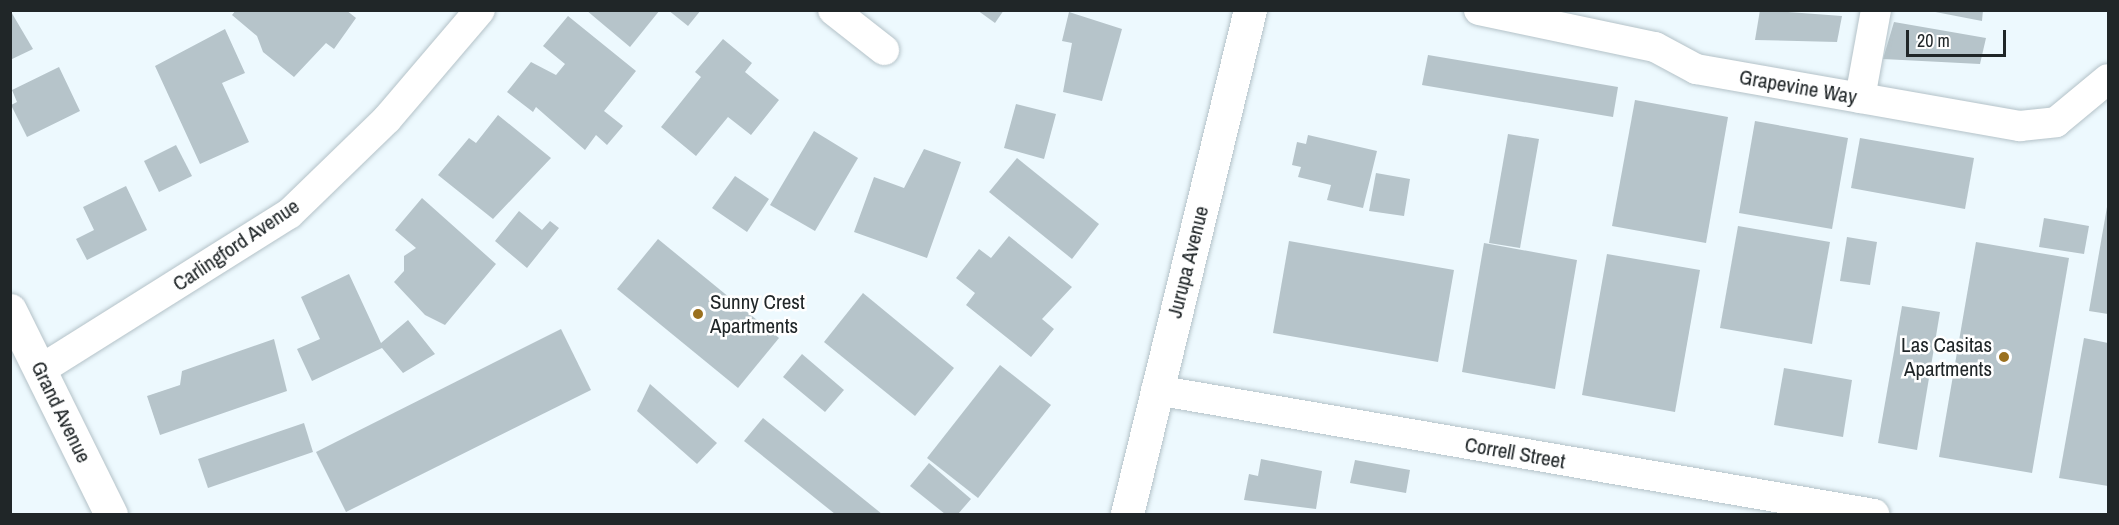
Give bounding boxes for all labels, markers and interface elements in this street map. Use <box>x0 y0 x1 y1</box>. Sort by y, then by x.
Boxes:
scale bar <box>1909 18 2010 56</box>
text: 20 m <box>1917 28 1950 53</box>
street label: Grapevine Way <box>1737 64 1859 110</box>
street label: Carlingford Avenue <box>168 193 304 297</box>
street label: Jurupa Avenue <box>1162 203 1214 321</box>
place label: Sunny Crest Apartments <box>710 289 805 339</box>
marker: Sunny Crest Apartments <box>691 307 705 321</box>
place label: Las Casitas Apartments <box>1901 332 1992 382</box>
marker: Las Casitas Apartments <box>1997 350 2011 364</box>
street label: Grand Avenue <box>25 357 97 467</box>
street label: Correll Street <box>1463 432 1567 474</box>

